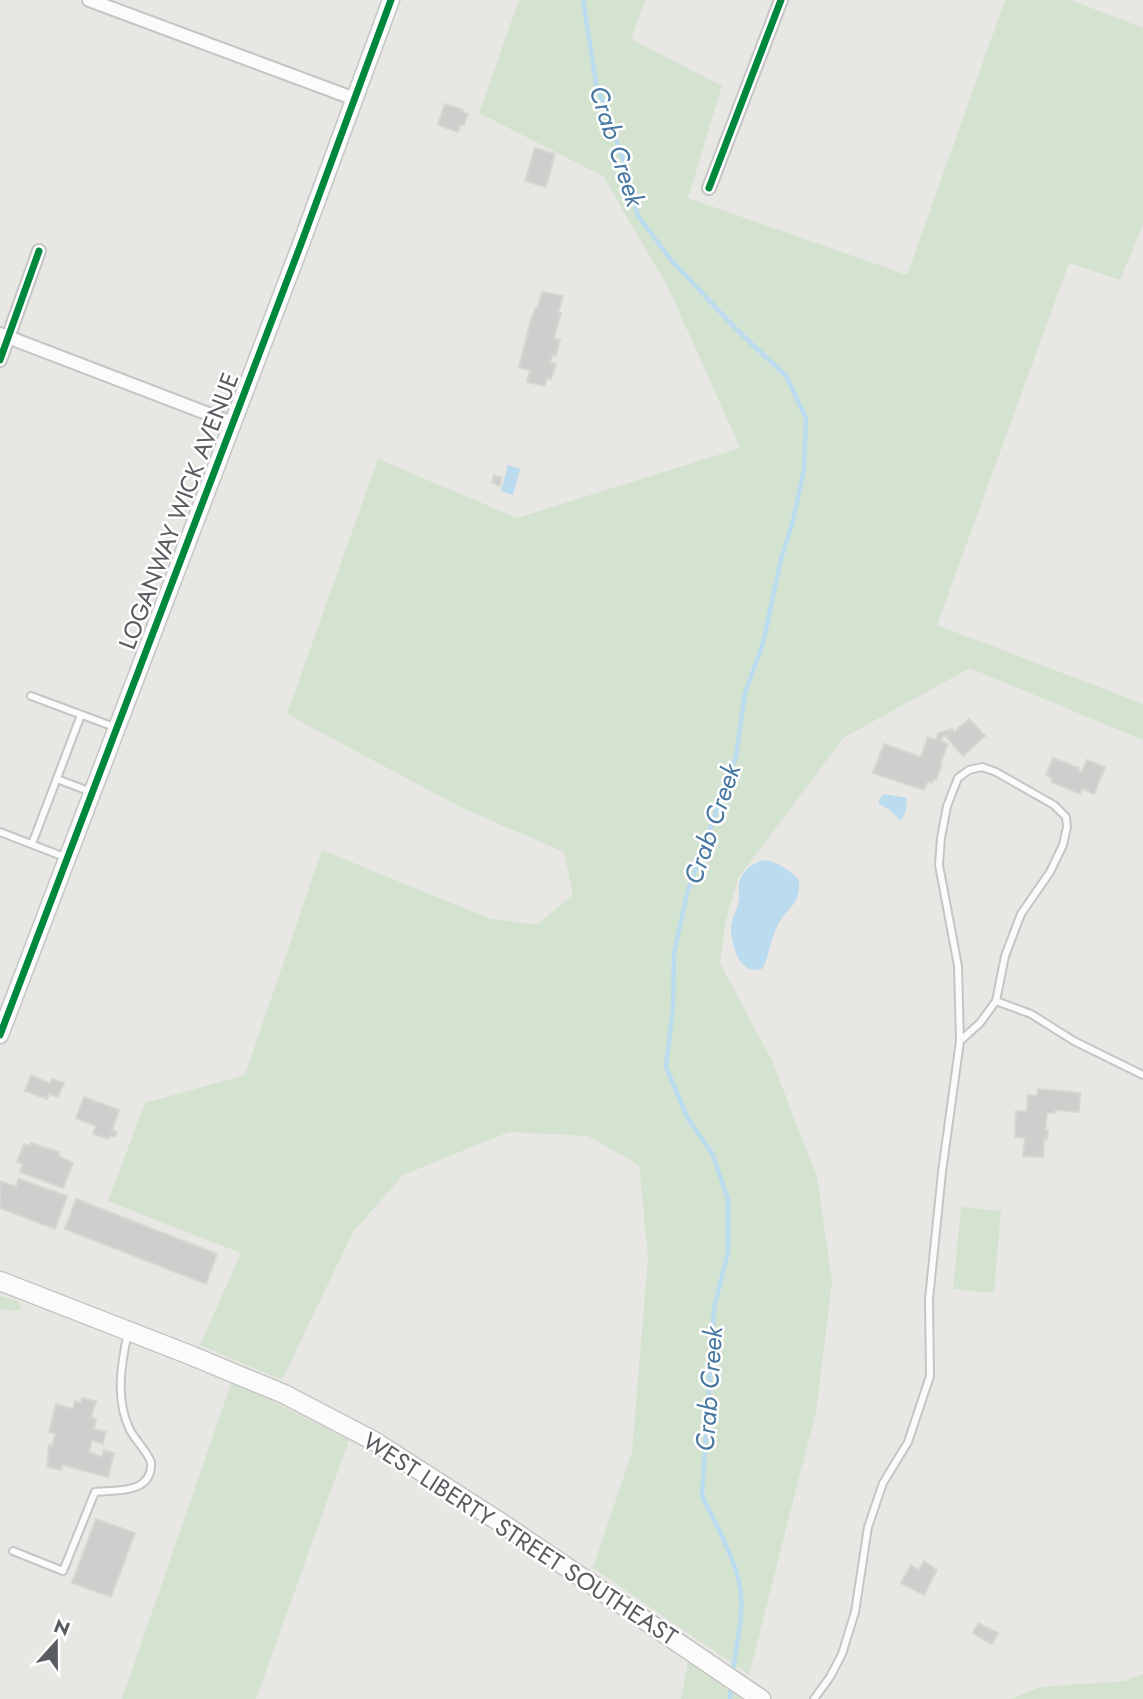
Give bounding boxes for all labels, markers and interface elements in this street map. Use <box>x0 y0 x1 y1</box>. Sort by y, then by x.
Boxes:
water label: Crab Creek <box>580 81 655 213</box>
street label: LOGANWAY WICK AVENUE <box>110 367 247 654</box>
water label: Crab Creek <box>674 757 751 889</box>
water label: Crab Creek <box>686 1323 732 1453</box>
street label: WEST LIBERTY STREET SOUTHEAST <box>356 1423 685 1654</box>
north arrow <box>21 1608 91 1678</box>
text: N <box>50 1612 74 1643</box>

